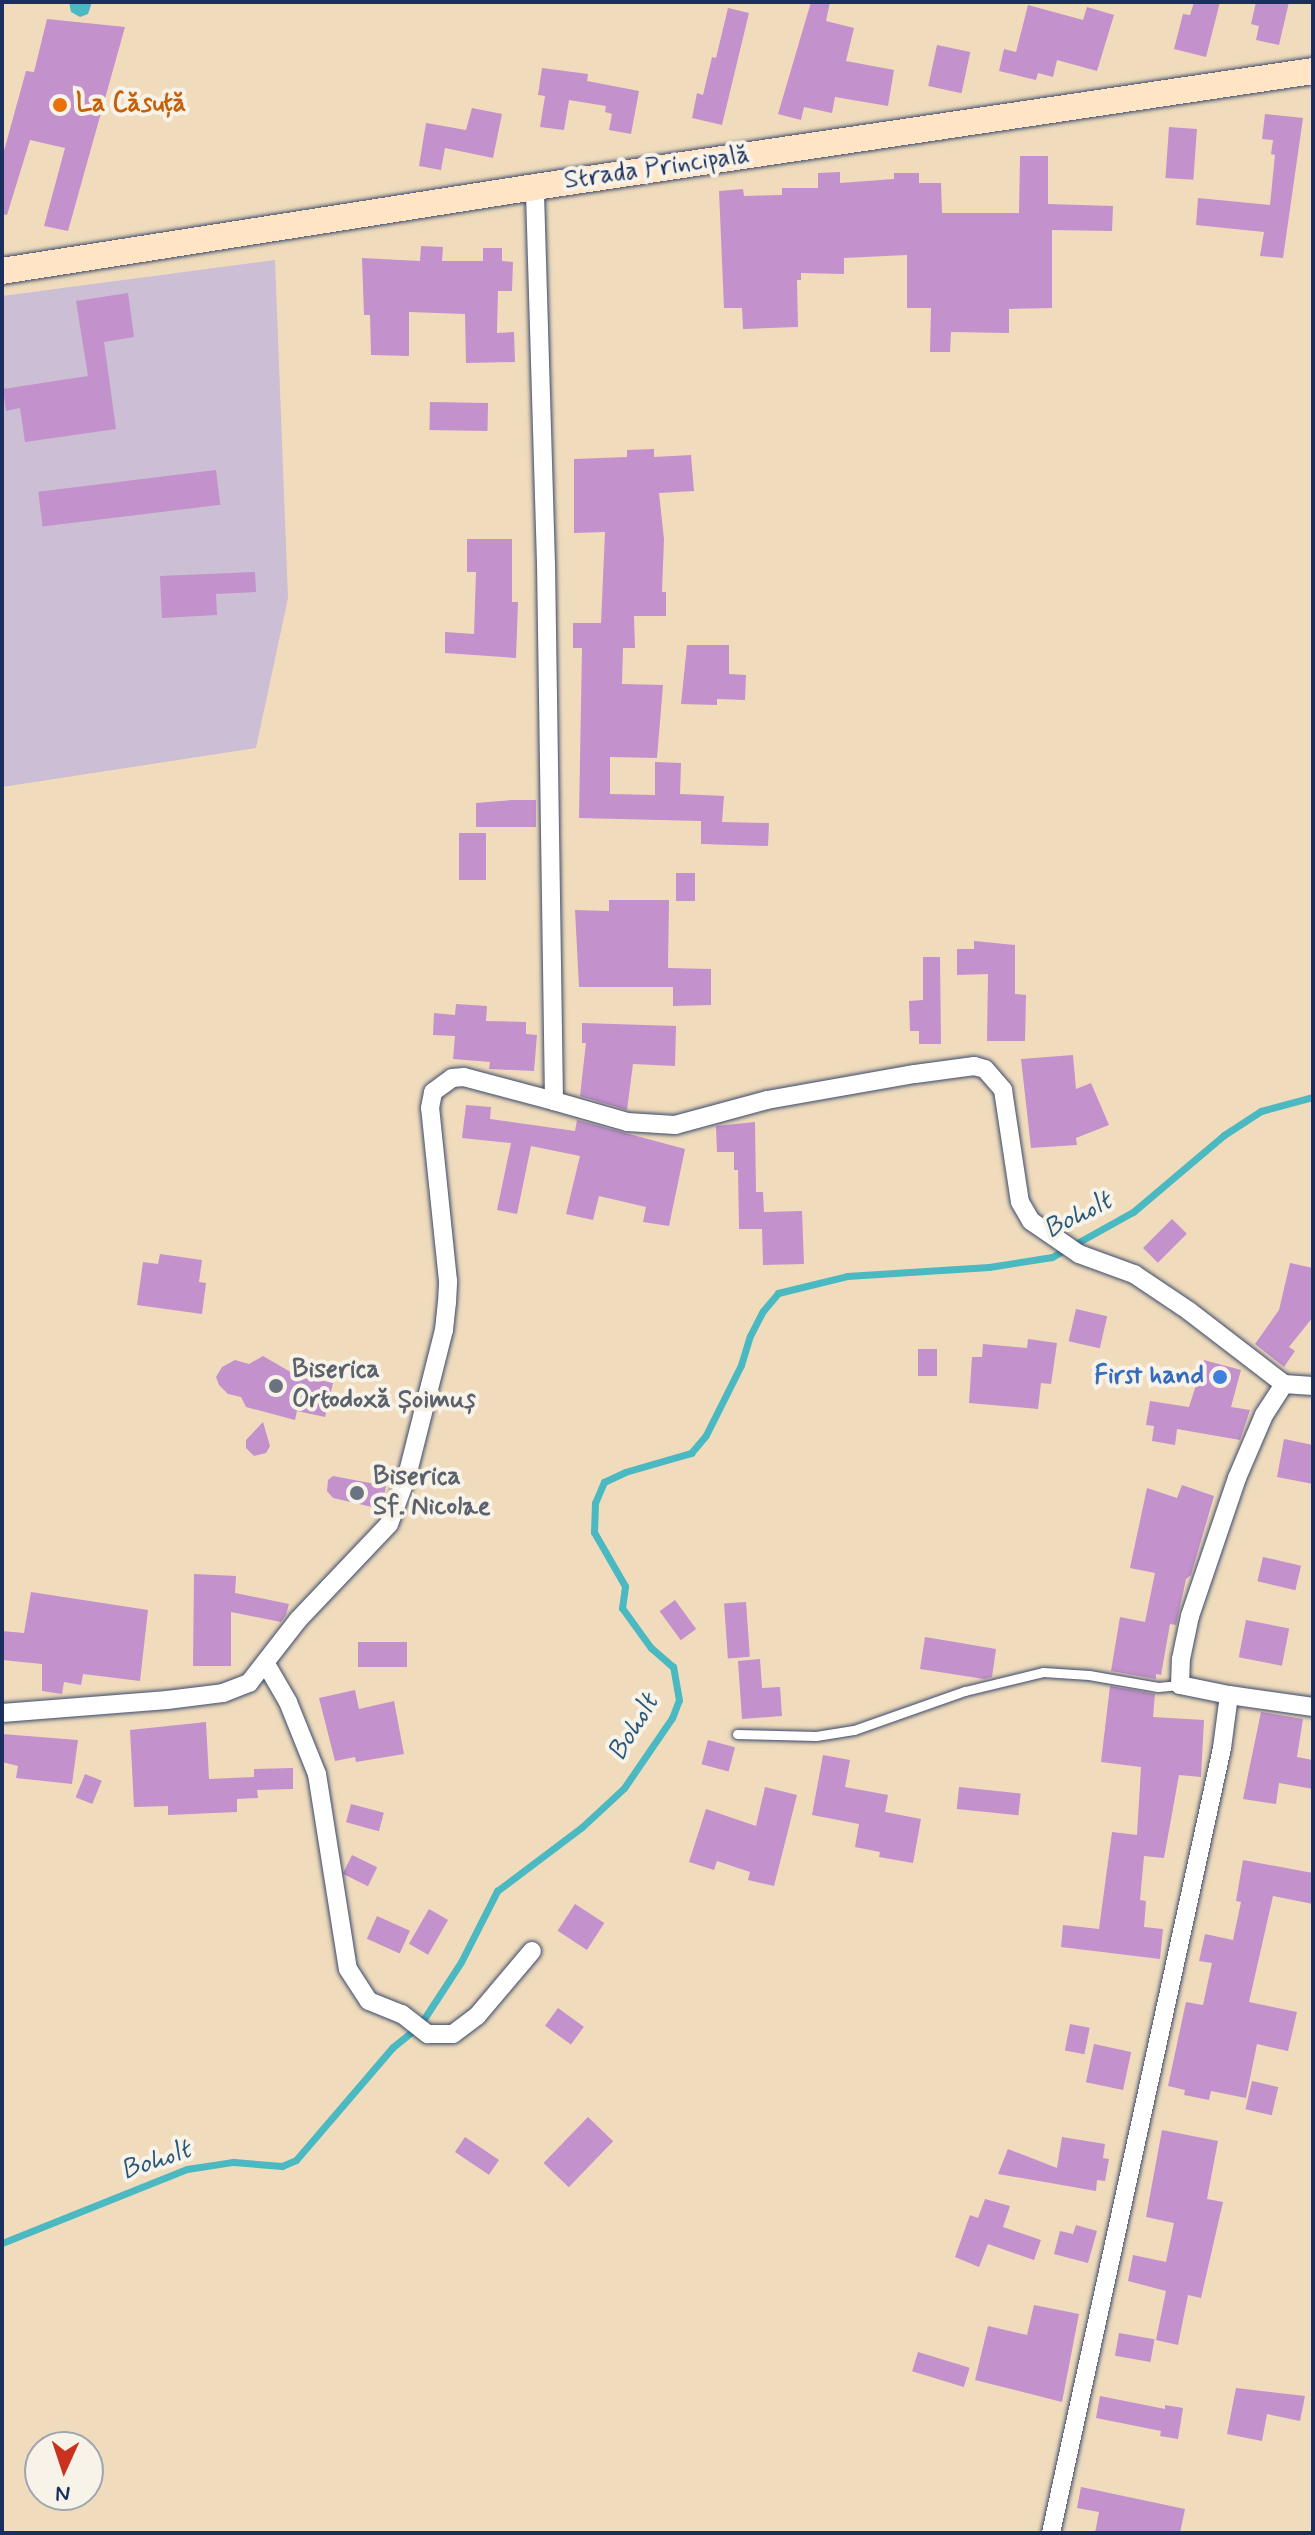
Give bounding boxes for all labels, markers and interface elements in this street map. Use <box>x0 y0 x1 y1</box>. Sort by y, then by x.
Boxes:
place label: La Căsuță <box>76 89 189 121</box>
marker: La Căsuță <box>51 96 69 114</box>
street label: Strada Principală <box>559 140 755 198</box>
water label: Boholt <box>1038 1185 1118 1247</box>
place label: Biserica Ortodoxă Șoimuș <box>292 1355 476 1416</box>
place label: First hand <box>1094 1361 1204 1393</box>
marker: First hand <box>1211 1368 1229 1386</box>
marker: Biserica Ortodoxă Șoimuș <box>267 1377 285 1395</box>
place label: Biserica Sf. Nicolae <box>373 1462 491 1524</box>
marker: Biserica Sf. Nicolae <box>348 1484 366 1502</box>
water label: Boholt <box>601 1689 667 1767</box>
water label: Boholt <box>117 2133 195 2189</box>
north arrow <box>24 2431 104 2511</box>
text: N <box>55 2479 71 2507</box>

